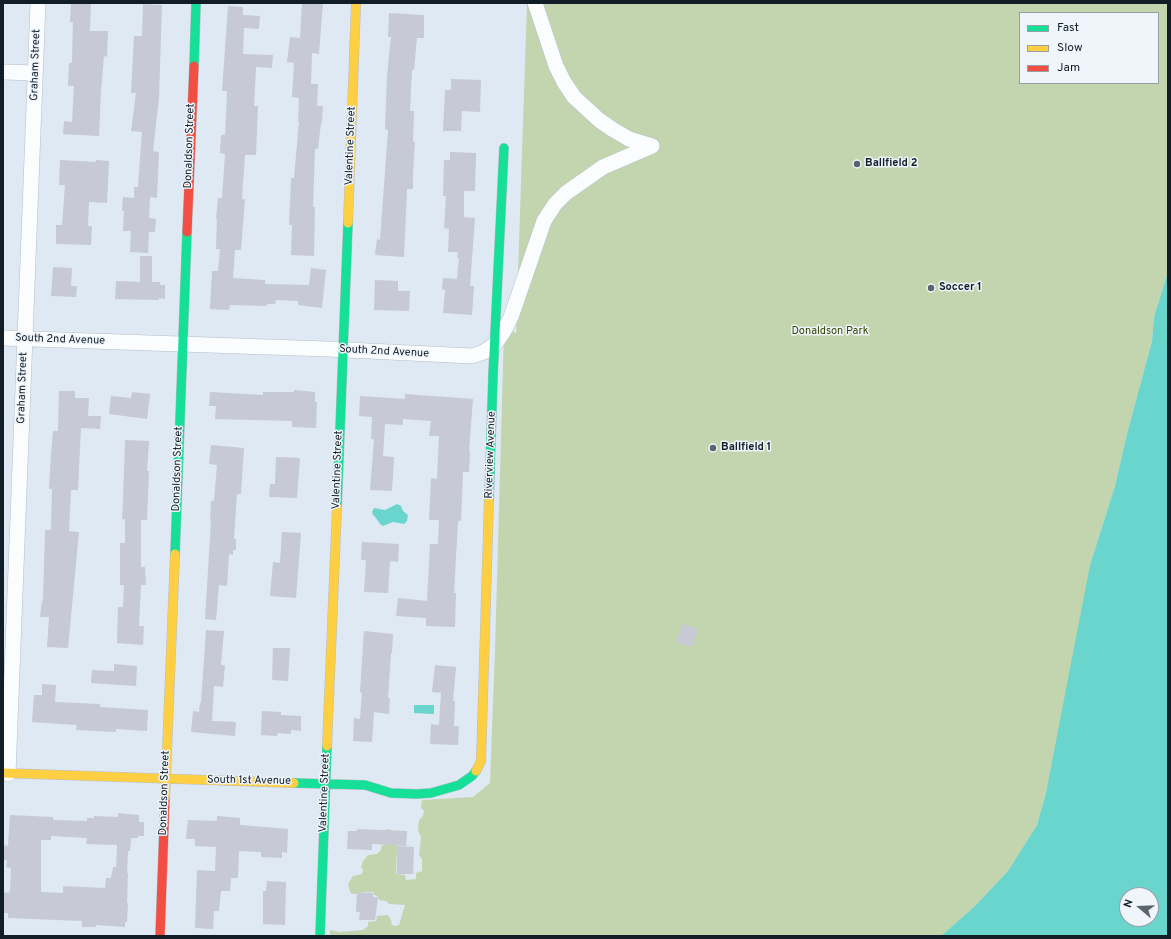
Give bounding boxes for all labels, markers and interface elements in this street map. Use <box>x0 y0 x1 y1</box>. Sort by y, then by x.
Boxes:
legend <box>1019 12 1159 84</box>
text: Fast <box>1057 20 1079 36</box>
street label: Graham Street <box>28 29 44 101</box>
text: Slow <box>1057 40 1083 56</box>
text: Jam <box>1057 60 1080 76</box>
street label: Donaldson Street <box>182 103 198 189</box>
street label: Valentine Street <box>343 106 359 186</box>
place label: Ballfield 2 <box>865 157 917 171</box>
marker: Ballfield 2 <box>852 159 862 169</box>
place label: Soccer 1 <box>939 281 982 295</box>
marker: Soccer 1 <box>926 283 936 293</box>
park label: Donaldson Park <box>791 325 869 339</box>
street label: South 2nd Avenue <box>15 332 105 348</box>
street label: South 2nd Avenue <box>339 343 429 361</box>
street label: Graham Street <box>15 352 31 424</box>
street label: Riverview Avenue <box>483 411 499 499</box>
street label: Donaldson Street <box>170 426 186 512</box>
street label: Valentine Street <box>330 430 346 510</box>
place label: Ballfield 1 <box>721 441 771 455</box>
marker: Ballfield 1 <box>708 443 718 453</box>
street label: Donaldson Street <box>157 750 173 836</box>
street label: Valentine Street <box>317 753 333 833</box>
street label: South 1st Avenue <box>207 774 291 788</box>
north arrow <box>1119 887 1159 927</box>
text: N <box>1121 897 1137 909</box>

